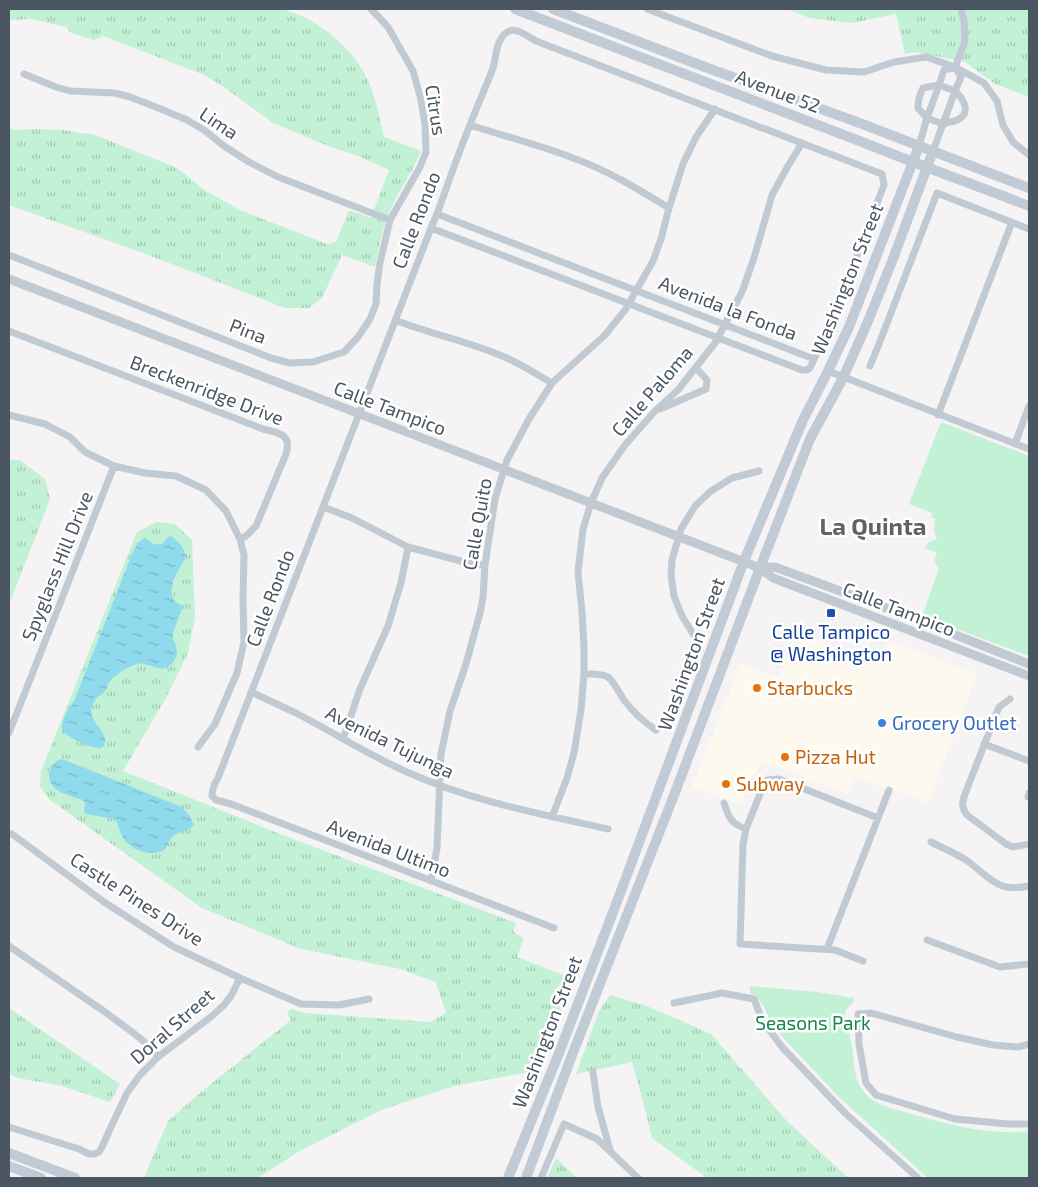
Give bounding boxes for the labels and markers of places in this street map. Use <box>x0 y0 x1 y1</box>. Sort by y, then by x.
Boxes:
marker: Calle Tampico @ Washington <box>825 607 837 619</box>
place label: Calle Tampico @ Washington <box>770 620 892 665</box>
place label: Starbucks <box>767 676 853 699</box>
marker: Starbucks <box>751 682 763 694</box>
place label: Grocery Outlet <box>892 711 1017 734</box>
marker: Grocery Outlet <box>876 717 888 729</box>
place label: Pizza Hut <box>795 745 876 768</box>
marker: Pizza Hut <box>779 751 791 763</box>
place label: Subway <box>736 772 804 795</box>
marker: Subway <box>720 778 732 790</box>

